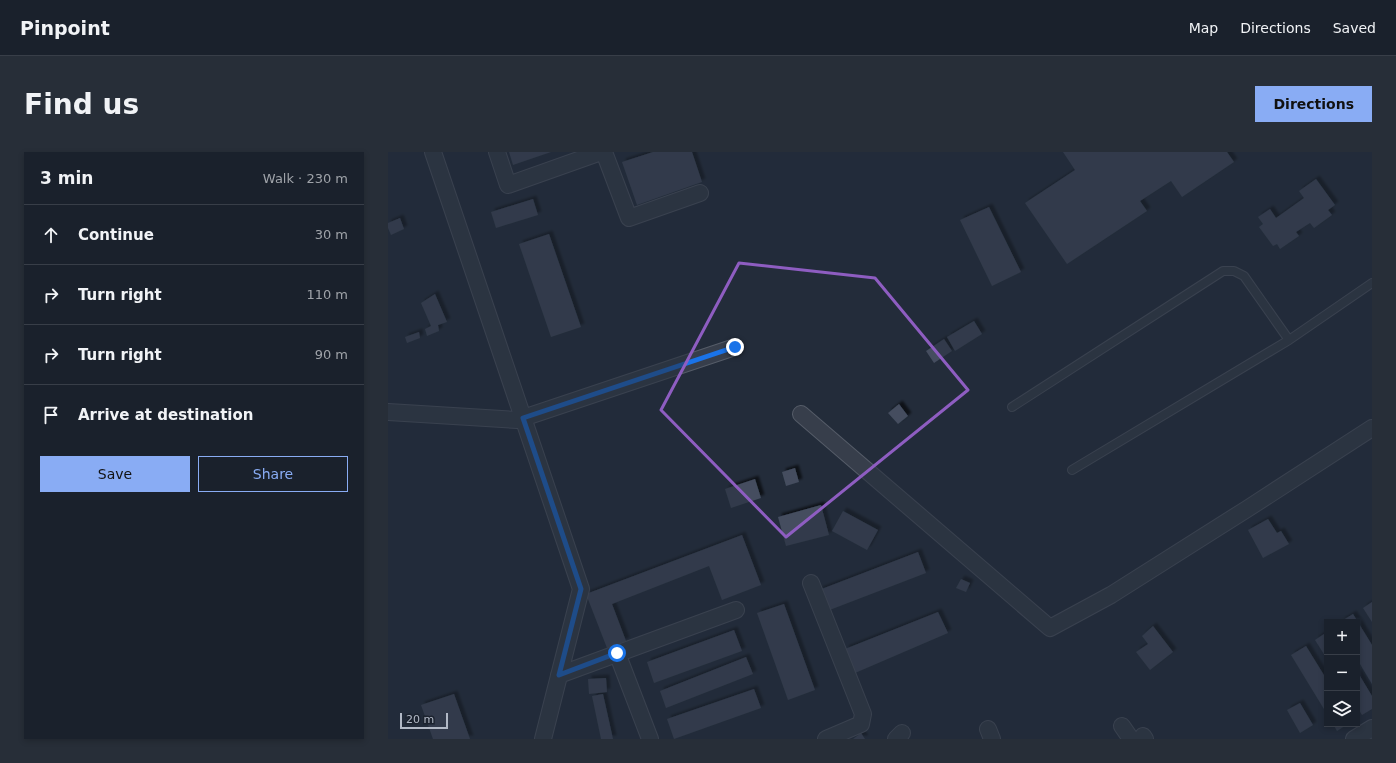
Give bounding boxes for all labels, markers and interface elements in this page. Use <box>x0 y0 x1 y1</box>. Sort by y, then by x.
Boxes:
text: Pinpoint <box>20 17 110 39</box>
text: Map <box>1189 20 1218 36</box>
text: Directions <box>1240 20 1311 36</box>
text: Saved <box>1333 20 1376 36</box>
button: Directions <box>1255 86 1372 122</box>
text: Find us <box>24 88 139 121</box>
text: 3 min <box>40 168 93 188</box>
text: Walk · 230 m <box>263 171 348 186</box>
icon: ahead <box>40 224 62 246</box>
text: Continue <box>78 226 154 244</box>
text: 30 m <box>315 227 348 242</box>
icon: right <box>40 284 62 306</box>
text: Turn right <box>78 286 162 304</box>
text: 110 m <box>306 287 348 302</box>
route end <box>726 338 744 356</box>
icon: right <box>40 344 62 366</box>
text: Turn right <box>78 346 162 364</box>
text: 90 m <box>315 347 348 362</box>
icon: arrive <box>40 404 62 426</box>
text: Arrive at destination <box>78 406 253 424</box>
button: Save <box>40 456 190 492</box>
button: Share <box>198 456 348 492</box>
map controls <box>1324 619 1360 727</box>
button: + <box>1324 619 1360 655</box>
route start <box>608 644 626 662</box>
button: − <box>1324 655 1360 691</box>
button: layers <box>1324 691 1360 727</box>
scale bar <box>400 711 448 730</box>
text: 20 m <box>406 713 434 726</box>

